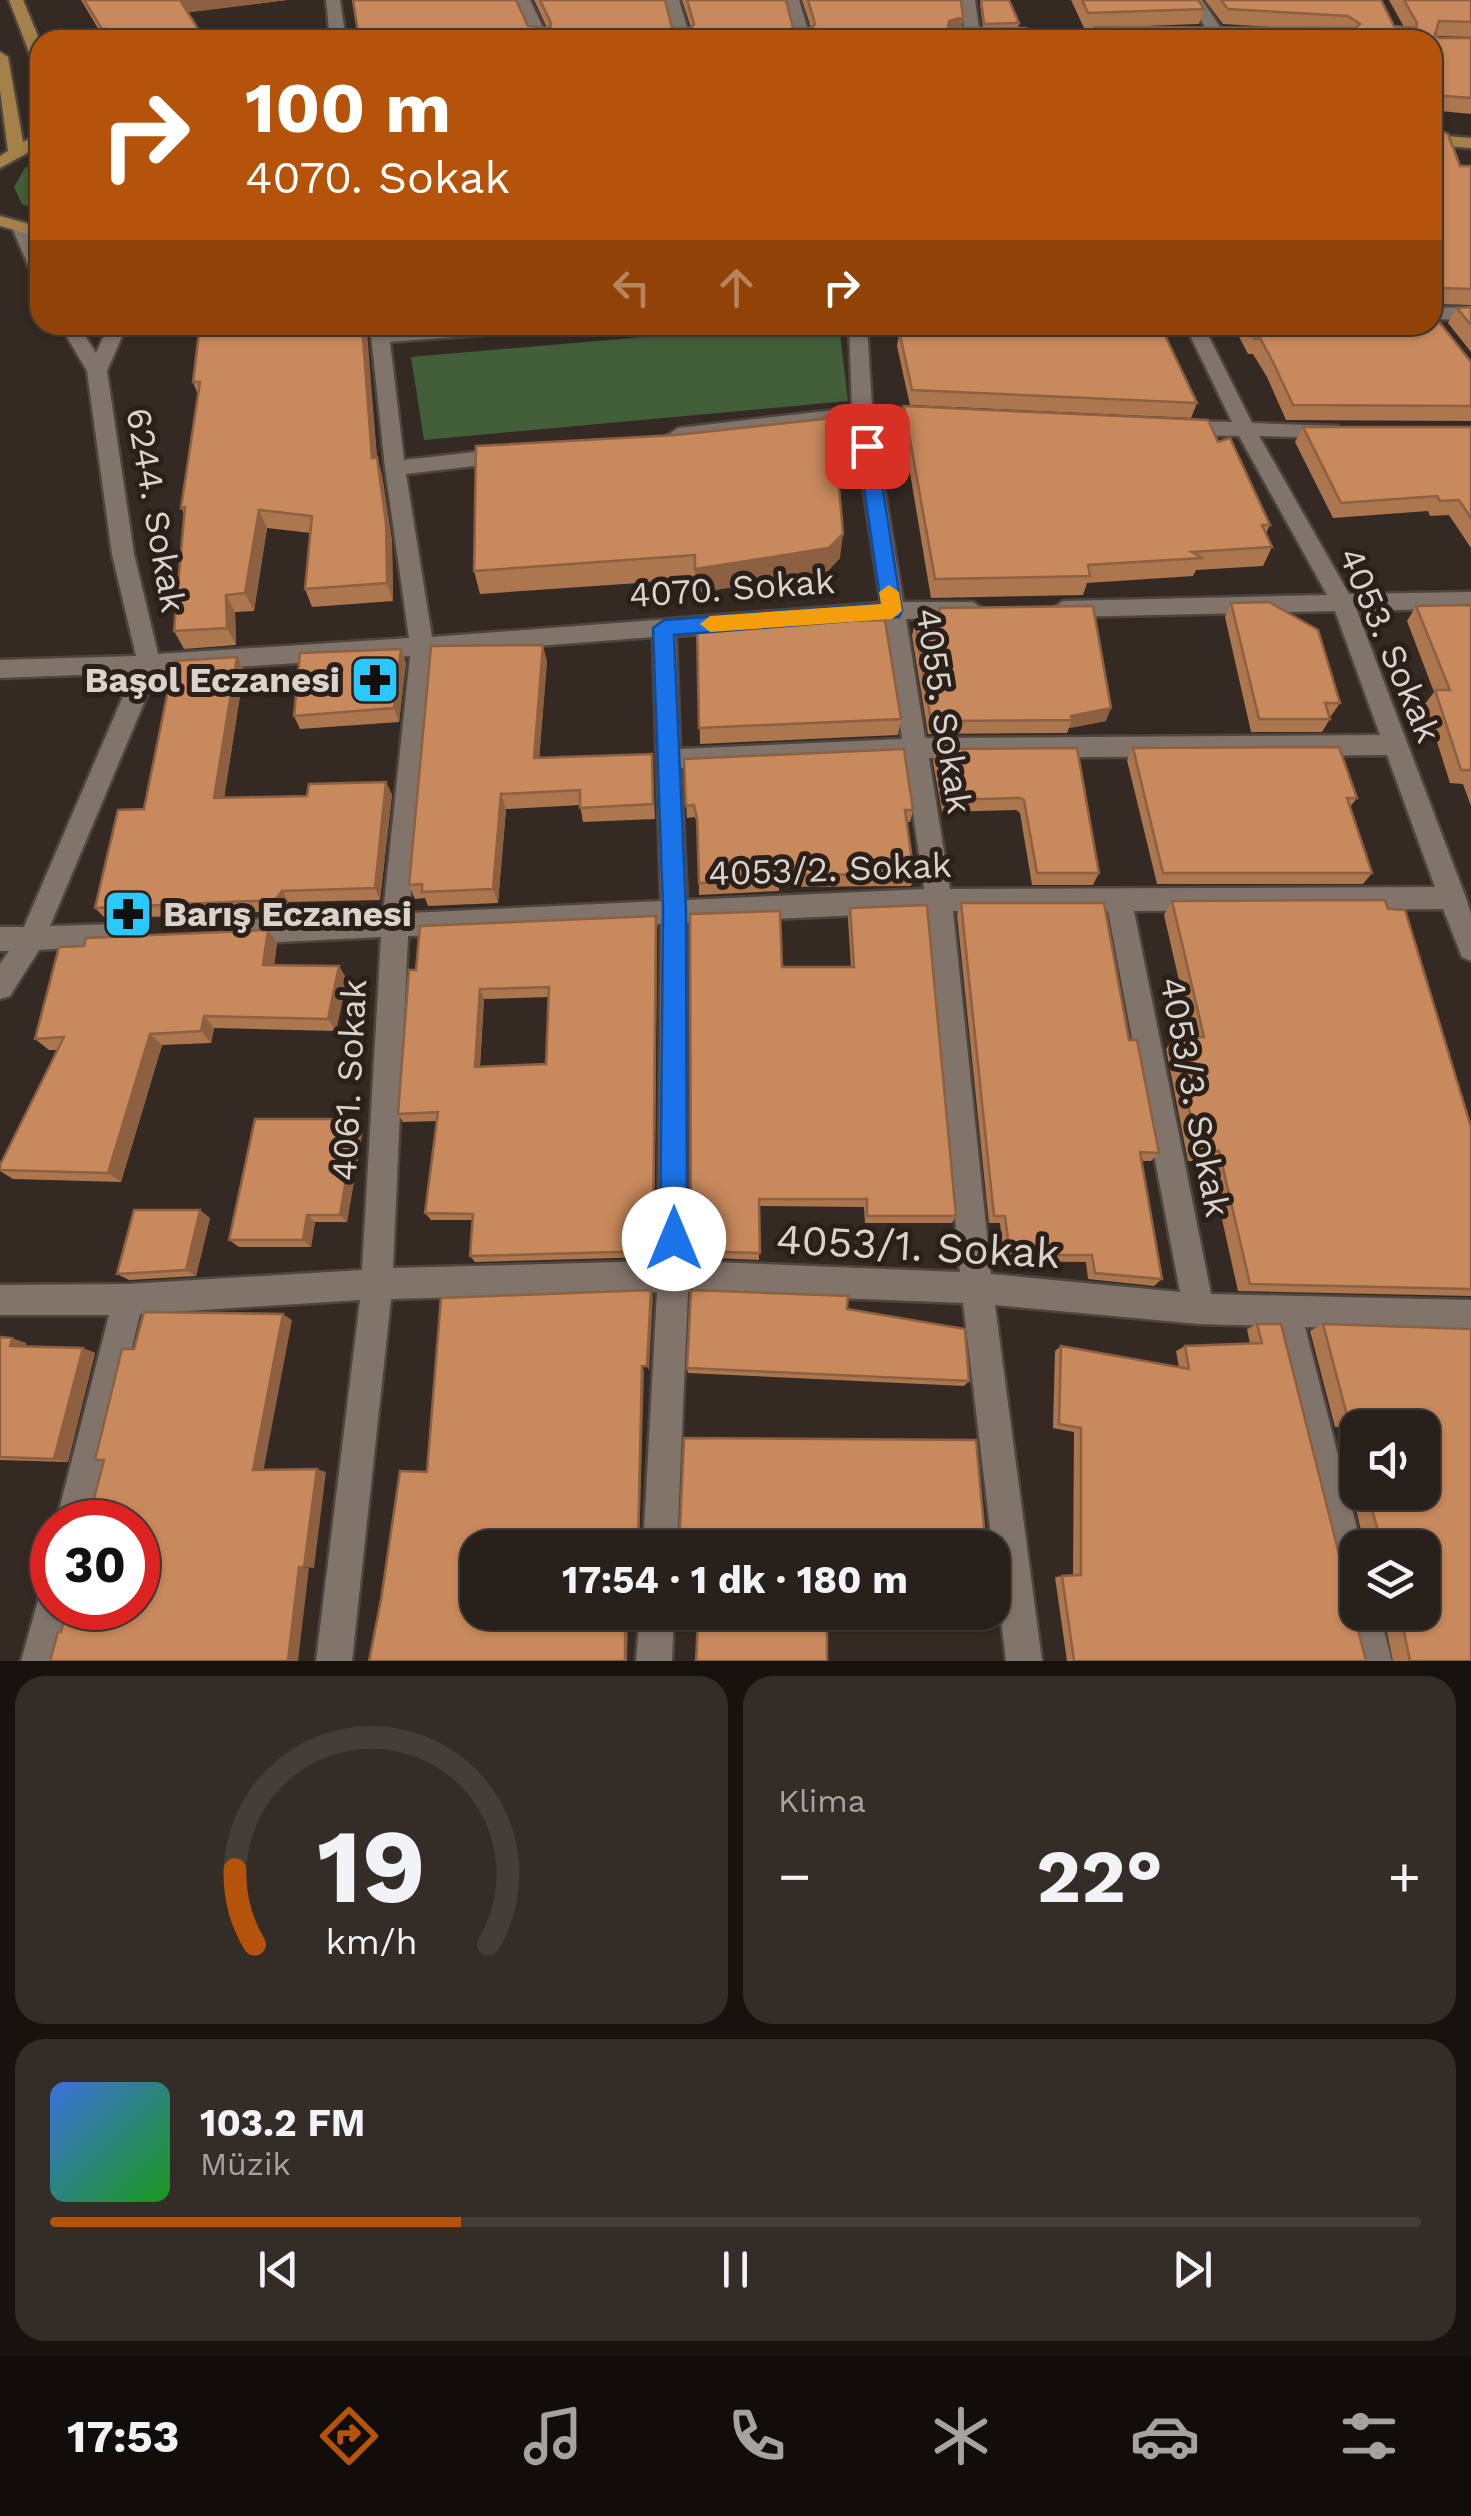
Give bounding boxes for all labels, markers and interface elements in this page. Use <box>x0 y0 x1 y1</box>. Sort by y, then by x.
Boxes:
text: 100 m <box>245 67 451 149</box>
icon: right <box>80 70 210 200</box>
text: 4070. Sokak <box>245 151 510 204</box>
icon: left <box>604 260 659 315</box>
icon: ahead <box>709 260 764 315</box>
icon: right <box>814 260 869 315</box>
street label: 6244. Sokak <box>117 404 195 616</box>
pin <box>825 404 910 489</box>
icon: arrive <box>840 419 895 474</box>
street label: 4053. Sokak <box>1330 541 1450 749</box>
street label: 4070. Sokak <box>628 560 836 616</box>
street label: 4055. Sokak <box>907 605 981 817</box>
pharmacy icon: Başol Eczanesi <box>349 654 401 706</box>
place label: Başol Eczanesi <box>84 659 340 701</box>
street label: 4053/2. Sokak <box>708 844 953 894</box>
pharmacy icon: Barış Eczanesi <box>102 888 154 940</box>
place label: Barış Eczanesi <box>163 893 412 935</box>
street label: 4053/3. Sokak <box>1151 973 1239 1221</box>
street label: 4061. Sokak <box>323 978 375 1182</box>
position arrow <box>622 1187 726 1291</box>
street label: 4053/1. Sokak <box>775 1214 1061 1278</box>
map controls <box>1340 1410 1440 1630</box>
button: sound <box>1340 1410 1440 1510</box>
speed limit sign: 30 <box>30 1500 160 1630</box>
button: layers <box>1340 1530 1440 1630</box>
text: 17:54 · 1 dk · 180 m <box>562 1558 908 1602</box>
text: Klima <box>778 1782 866 1820</box>
text: 19 <box>317 1805 426 1927</box>
text: 22° <box>1036 1832 1163 1920</box>
text: − <box>778 1844 811 1908</box>
text: + <box>1388 1844 1421 1908</box>
text: km/h <box>325 1921 418 1963</box>
text: 103.2 FM <box>200 2101 365 2145</box>
text: Müzik <box>200 2145 291 2183</box>
icon: previous <box>251 2242 306 2297</box>
icon: pause <box>708 2242 763 2297</box>
icon: next <box>1165 2242 1220 2297</box>
icon: directions <box>314 2401 384 2471</box>
icon: music <box>518 2401 588 2471</box>
icon: phone <box>722 2401 792 2471</box>
icon: climate <box>926 2401 996 2471</box>
icon: car <box>1130 2401 1200 2471</box>
icon: filters <box>1334 2401 1404 2471</box>
text: 17:53 <box>67 2410 180 2463</box>

